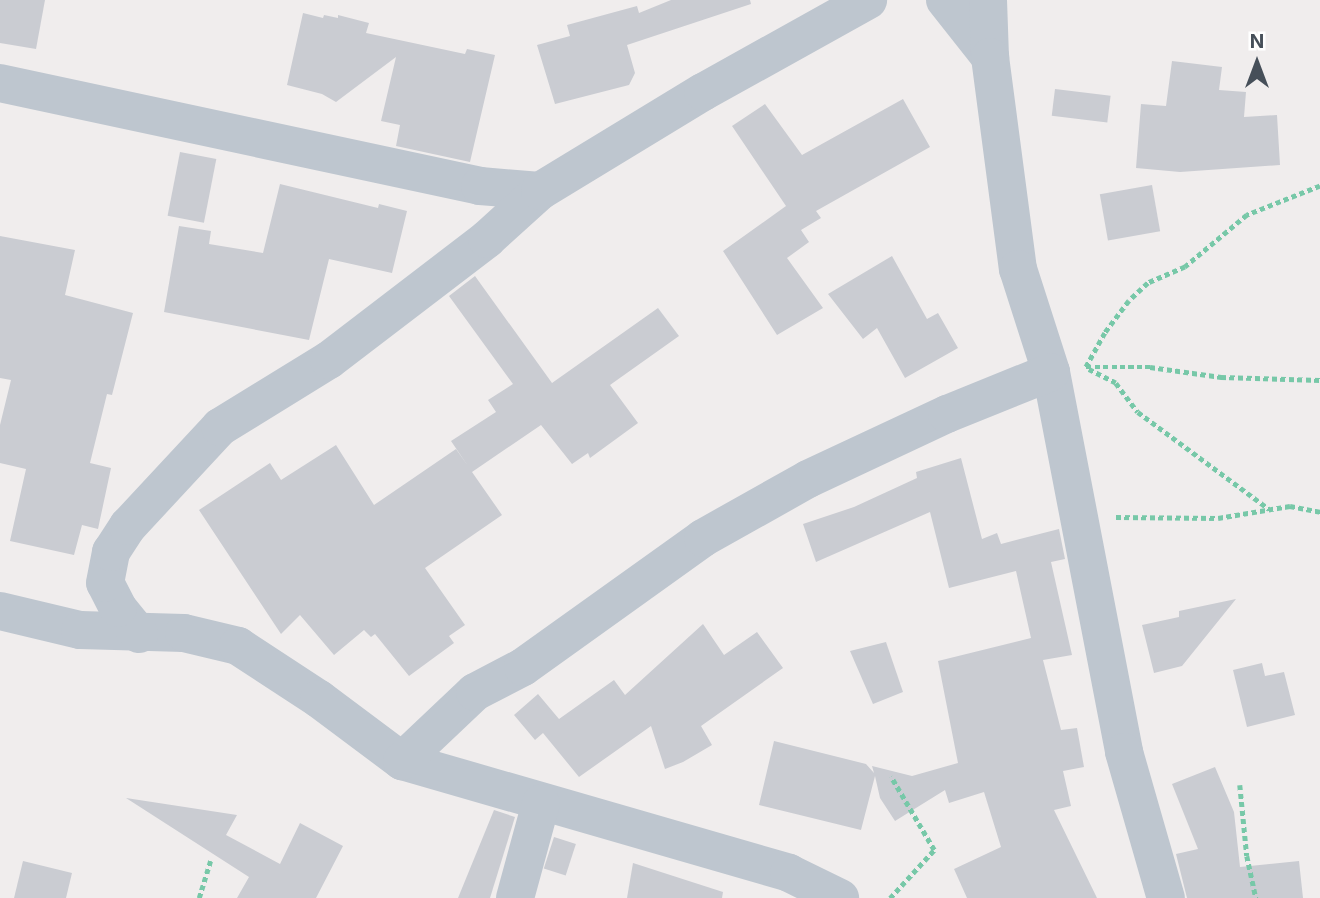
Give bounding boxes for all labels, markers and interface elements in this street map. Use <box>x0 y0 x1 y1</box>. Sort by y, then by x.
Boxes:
north arrow <box>1222 28 1292 98</box>
text: N <box>1250 30 1264 53</box>

